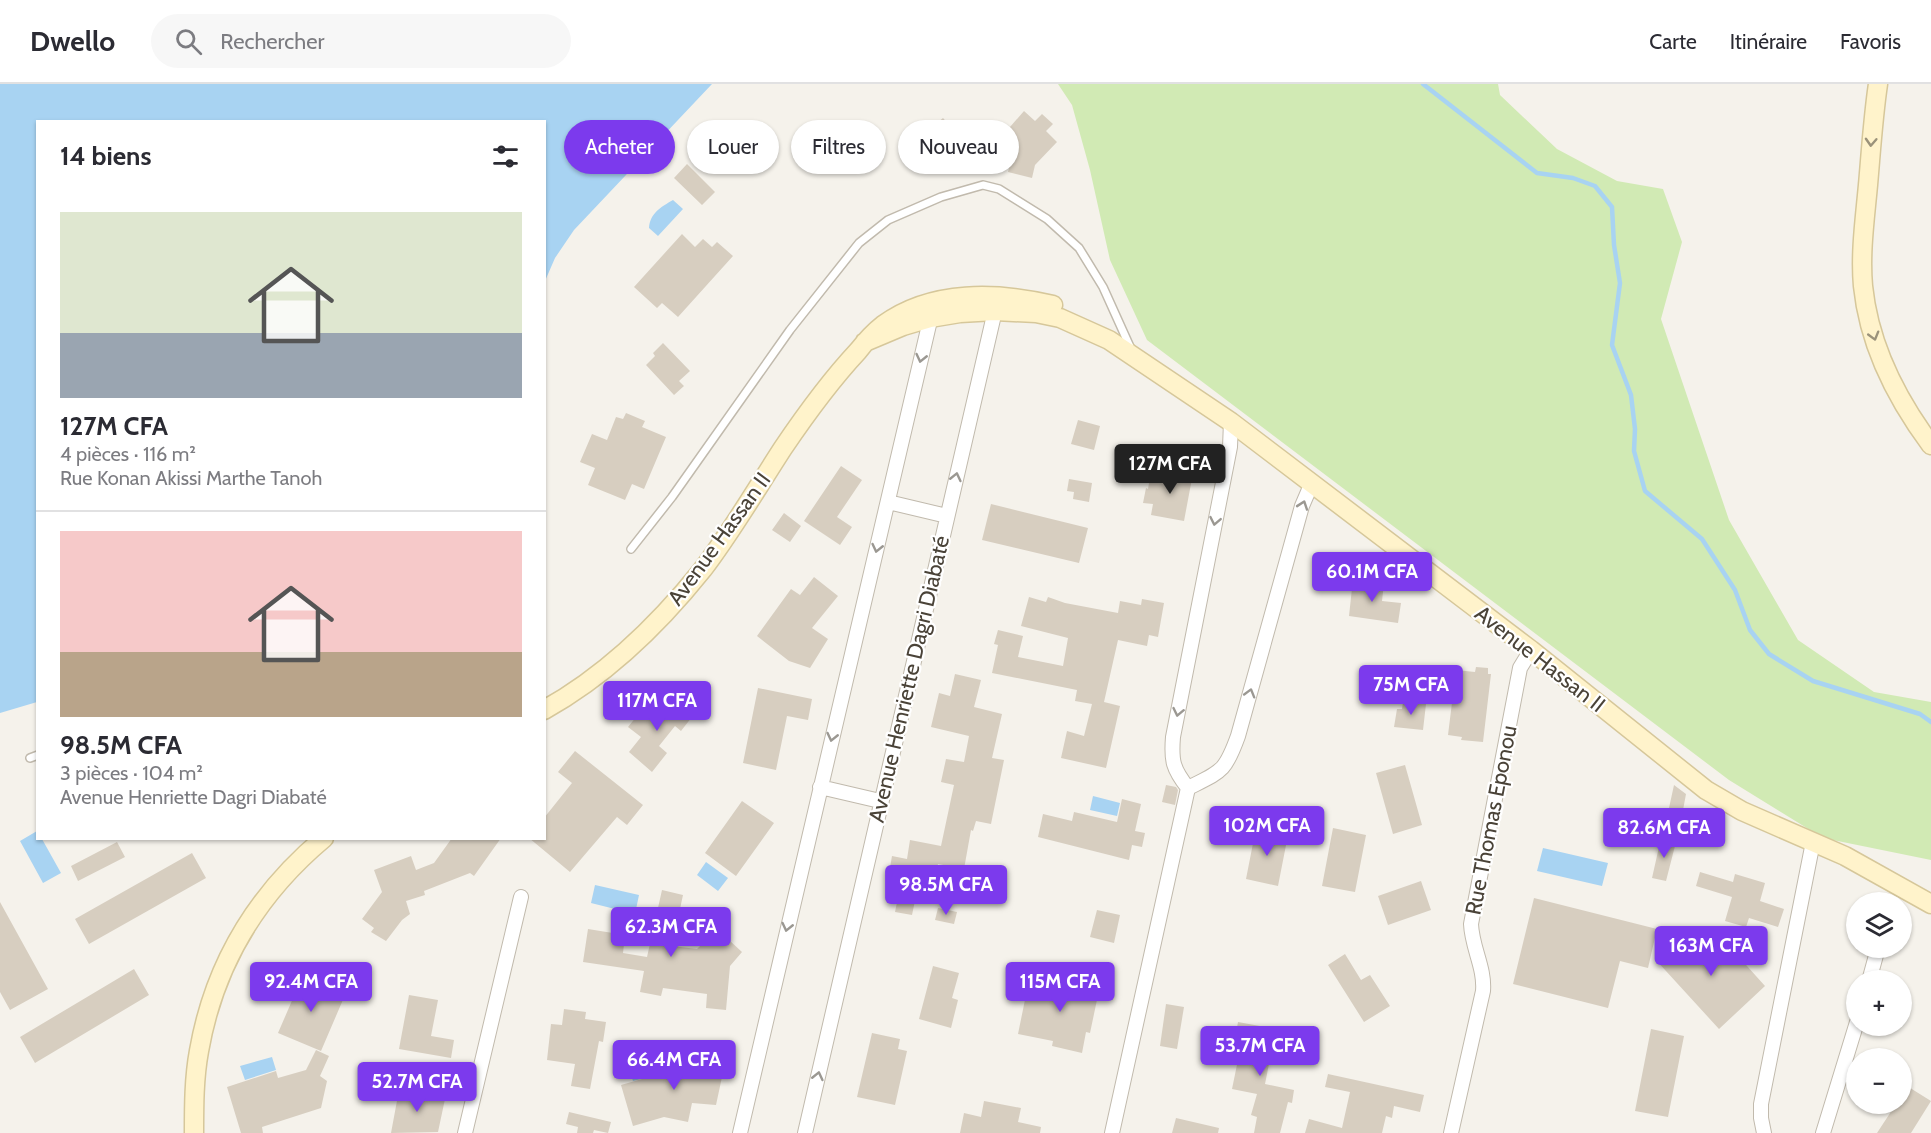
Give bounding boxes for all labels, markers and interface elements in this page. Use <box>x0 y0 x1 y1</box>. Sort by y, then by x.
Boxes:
search box <box>151 14 571 68</box>
text: Dwello <box>30 24 115 58</box>
icon: search <box>172 25 205 58</box>
text: Rechercher <box>220 28 324 55</box>
text: Carte <box>1649 29 1697 54</box>
text: Itinéraire <box>1730 29 1807 54</box>
text: Favoris <box>1840 29 1901 54</box>
chip: Acheter <box>564 120 675 174</box>
chip: Louer <box>687 120 779 174</box>
chip: Filtres <box>791 120 886 174</box>
chip: Nouveau <box>898 120 1019 174</box>
one-way arrow <box>1865 138 1878 147</box>
text: 14 biens <box>60 140 151 172</box>
icon: filters <box>489 140 522 173</box>
icon: home <box>237 251 345 359</box>
one-way arrow <box>1867 330 1879 341</box>
one-way arrow <box>915 352 928 362</box>
text: 127M CFA <box>60 410 168 442</box>
text: 4 pièces · 116 m² <box>60 442 196 466</box>
pin: 127M CFA <box>1108 444 1232 495</box>
text: 127M CFA <box>1128 451 1212 475</box>
text: Rue Konan Akissi Marthe Tanoh <box>60 466 322 490</box>
street label: Avenue Hassan II <box>662 467 776 611</box>
one-way arrow <box>949 472 962 482</box>
one-way arrow <box>1296 500 1309 511</box>
one-way arrow <box>1210 516 1222 525</box>
street label: Avenue Henriette Dagri Diabaté <box>863 533 955 825</box>
one-way arrow <box>871 542 884 552</box>
pin: 60.1M CFA <box>1303 552 1441 603</box>
text: 60.1M CFA <box>1326 559 1418 583</box>
icon: home <box>237 570 345 678</box>
street label: Avenue Hassan II <box>1470 600 1610 718</box>
pin: 75M CFA <box>1356 665 1466 716</box>
text: 75M CFA <box>1373 672 1449 696</box>
pin: 117M CFA <box>595 681 719 732</box>
text: 117M CFA <box>617 688 697 712</box>
one-way arrow <box>1243 688 1255 699</box>
one-way arrow <box>1172 707 1185 717</box>
street label: Rue Thomas Eponou <box>1459 723 1523 917</box>
text: 98.5M CFA <box>60 729 182 761</box>
one-way arrow <box>826 732 839 742</box>
text: 3 pièces · 104 m² <box>60 761 203 785</box>
text: Avenue Henriette Dagri Diabaté <box>60 785 327 809</box>
pin: 102M CFA <box>1205 806 1329 857</box>
pin: 82.6M CFA <box>1595 808 1733 859</box>
text: 102M CFA <box>1223 813 1311 837</box>
text: 82.6M CFA <box>1617 815 1711 839</box>
pin: 98.5M CFA <box>877 865 1015 916</box>
text: 98.5M CFA <box>899 872 993 896</box>
map controls <box>1846 892 1912 1114</box>
button: layers <box>1846 892 1912 958</box>
pin: 62.3M CFA <box>602 907 740 958</box>
text: 62.3M CFA <box>625 914 717 938</box>
one-way arrow <box>782 922 795 932</box>
pin: 163M CFA <box>1649 926 1773 977</box>
text: 163M CFA <box>1669 933 1753 957</box>
pin: 92.4M CFA <box>242 962 380 1013</box>
pin: 115M CFA <box>998 962 1122 1013</box>
text: 92.4M CFA <box>264 969 358 993</box>
text: 115M CFA <box>1020 969 1100 993</box>
button: + <box>1846 970 1912 1036</box>
pin: 53.7M CFA <box>1191 1026 1329 1077</box>
text: 53.7M CFA <box>1214 1033 1306 1057</box>
pin: 66.4M CFA <box>605 1040 743 1091</box>
text: 66.4M CFA <box>627 1047 721 1071</box>
button: − <box>1846 1048 1912 1114</box>
pin: 52.7M CFA <box>348 1062 486 1113</box>
text: 52.7M CFA <box>372 1069 462 1093</box>
one-way arrow <box>810 1071 823 1081</box>

